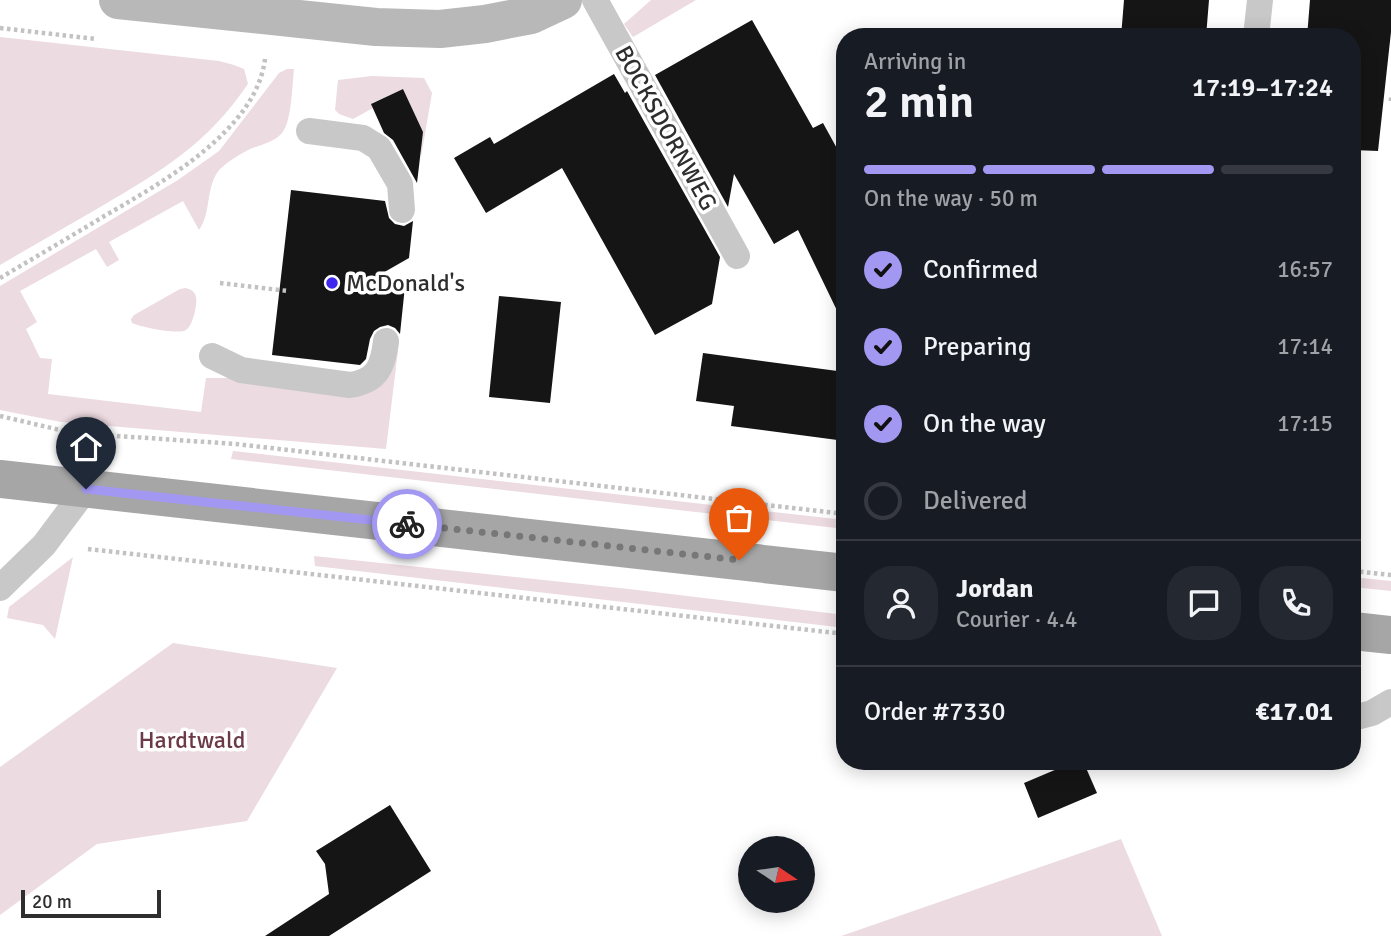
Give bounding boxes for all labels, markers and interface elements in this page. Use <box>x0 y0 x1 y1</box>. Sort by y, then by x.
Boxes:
street label: BOCKSDORNWEG <box>608 40 724 216</box>
text: Arriving in <box>864 47 966 76</box>
text: 17:19–17:24 <box>1192 72 1333 104</box>
text: 2 min <box>864 74 974 130</box>
text: On the way · 50 m <box>864 184 1038 213</box>
icon: check <box>864 251 902 289</box>
text: Confirmed <box>923 254 1038 286</box>
text: 16:57 <box>1277 255 1333 284</box>
place label: McDonald's <box>346 268 465 298</box>
marker: McDonald's <box>324 275 340 291</box>
icon: check <box>864 328 902 366</box>
text: Preparing <box>923 331 1031 363</box>
text: 17:14 <box>1277 332 1333 361</box>
icon: check <box>864 405 902 443</box>
text: On the way <box>923 408 1046 440</box>
text: 17:15 <box>1277 409 1333 438</box>
pin <box>56 417 116 489</box>
icon: home <box>67 428 105 466</box>
text: Delivered <box>923 485 1028 517</box>
pin <box>709 488 769 560</box>
courier <box>372 489 442 559</box>
icon: bag <box>720 499 758 537</box>
icon: bike <box>388 505 426 543</box>
button: person <box>864 566 938 640</box>
button: chat <box>1167 566 1241 640</box>
button: phone <box>1259 566 1333 640</box>
text: Jordan <box>956 573 1033 605</box>
text: Courier · 4.4 <box>956 605 1077 634</box>
text: Order #7330 <box>864 696 1005 728</box>
text: €17.01 <box>1255 696 1333 728</box>
park label: Hardtwald <box>138 725 246 755</box>
north arrow <box>738 836 816 914</box>
map controls <box>738 836 815 913</box>
scale bar <box>21 887 161 919</box>
text: 20 m <box>32 890 72 914</box>

